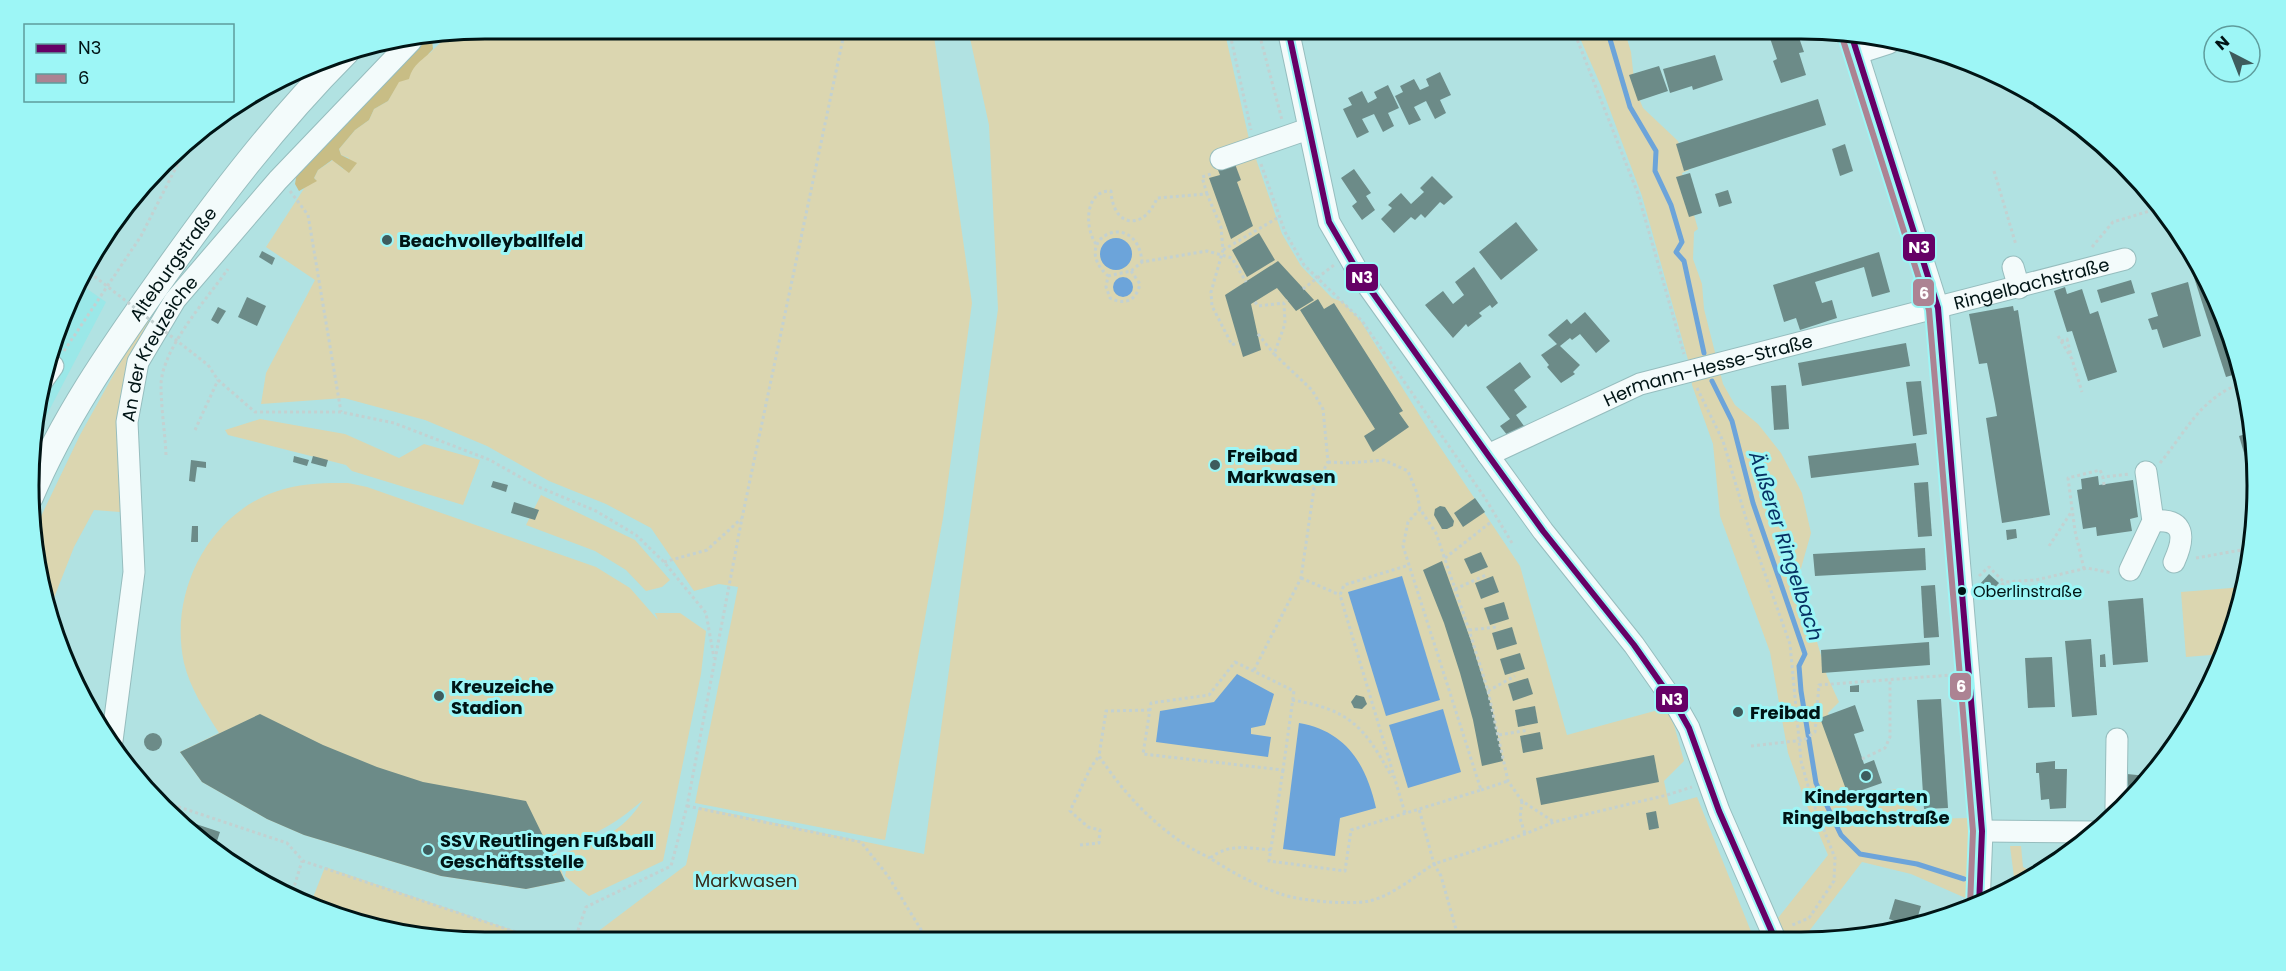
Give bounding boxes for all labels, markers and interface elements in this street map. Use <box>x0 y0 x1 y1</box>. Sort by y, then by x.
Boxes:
legend <box>24 24 234 102</box>
north arrow <box>2202 24 2262 84</box>
text: N <box>2210 31 2234 56</box>
text: N3 <box>78 35 101 60</box>
text: 6 <box>78 65 89 90</box>
street label: Alteburgstraße <box>123 201 222 326</box>
place label: Beachvolleyballfeld <box>399 228 583 253</box>
marker: Beachvolleyballfeld <box>380 233 394 247</box>
line badge: N3 <box>1902 233 1936 262</box>
text: N3 <box>1908 236 1930 259</box>
street label: Ringelbachstraße <box>1951 251 2112 315</box>
line badge: N3 <box>1345 263 1379 292</box>
text: N3 <box>1351 266 1373 289</box>
street label: An der Kreuzeiche <box>115 270 203 423</box>
line badge: 6 <box>1912 278 1935 307</box>
text: 6 <box>1919 282 1929 305</box>
street label: Hermann-Hesse-Straße <box>1599 328 1815 412</box>
place label: Freibad Markwasen <box>1227 443 1336 489</box>
water label: Äußerer Ringelbach <box>1742 447 1830 644</box>
marker: Freibad Markwasen <box>1208 458 1222 472</box>
place label: Oberlinstraße <box>1973 580 2082 603</box>
marker: Oberlinstraße <box>1956 585 1968 597</box>
line badge: 6 <box>1949 672 1972 701</box>
place label: Kreuzeiche Stadion <box>451 674 554 720</box>
text: 6 <box>1956 675 1966 698</box>
line badge: N3 <box>1655 685 1689 713</box>
text: N3 <box>1661 688 1683 711</box>
marker: Kreuzeiche Stadion <box>432 689 446 703</box>
place label: Freibad <box>1750 700 1821 725</box>
marker: Freibad <box>1731 705 1745 719</box>
marker: Kindergarten Ringelbachstraße <box>1859 769 1873 783</box>
place label: Kindergarten Ringelbachstraße <box>1782 784 1950 830</box>
place label: SSV Reutlingen Fußball Geschäftsstelle <box>440 828 654 874</box>
marker: SSV Reutlingen Fußball Geschäftsstelle <box>421 843 435 857</box>
park label: Markwasen <box>695 868 797 893</box>

